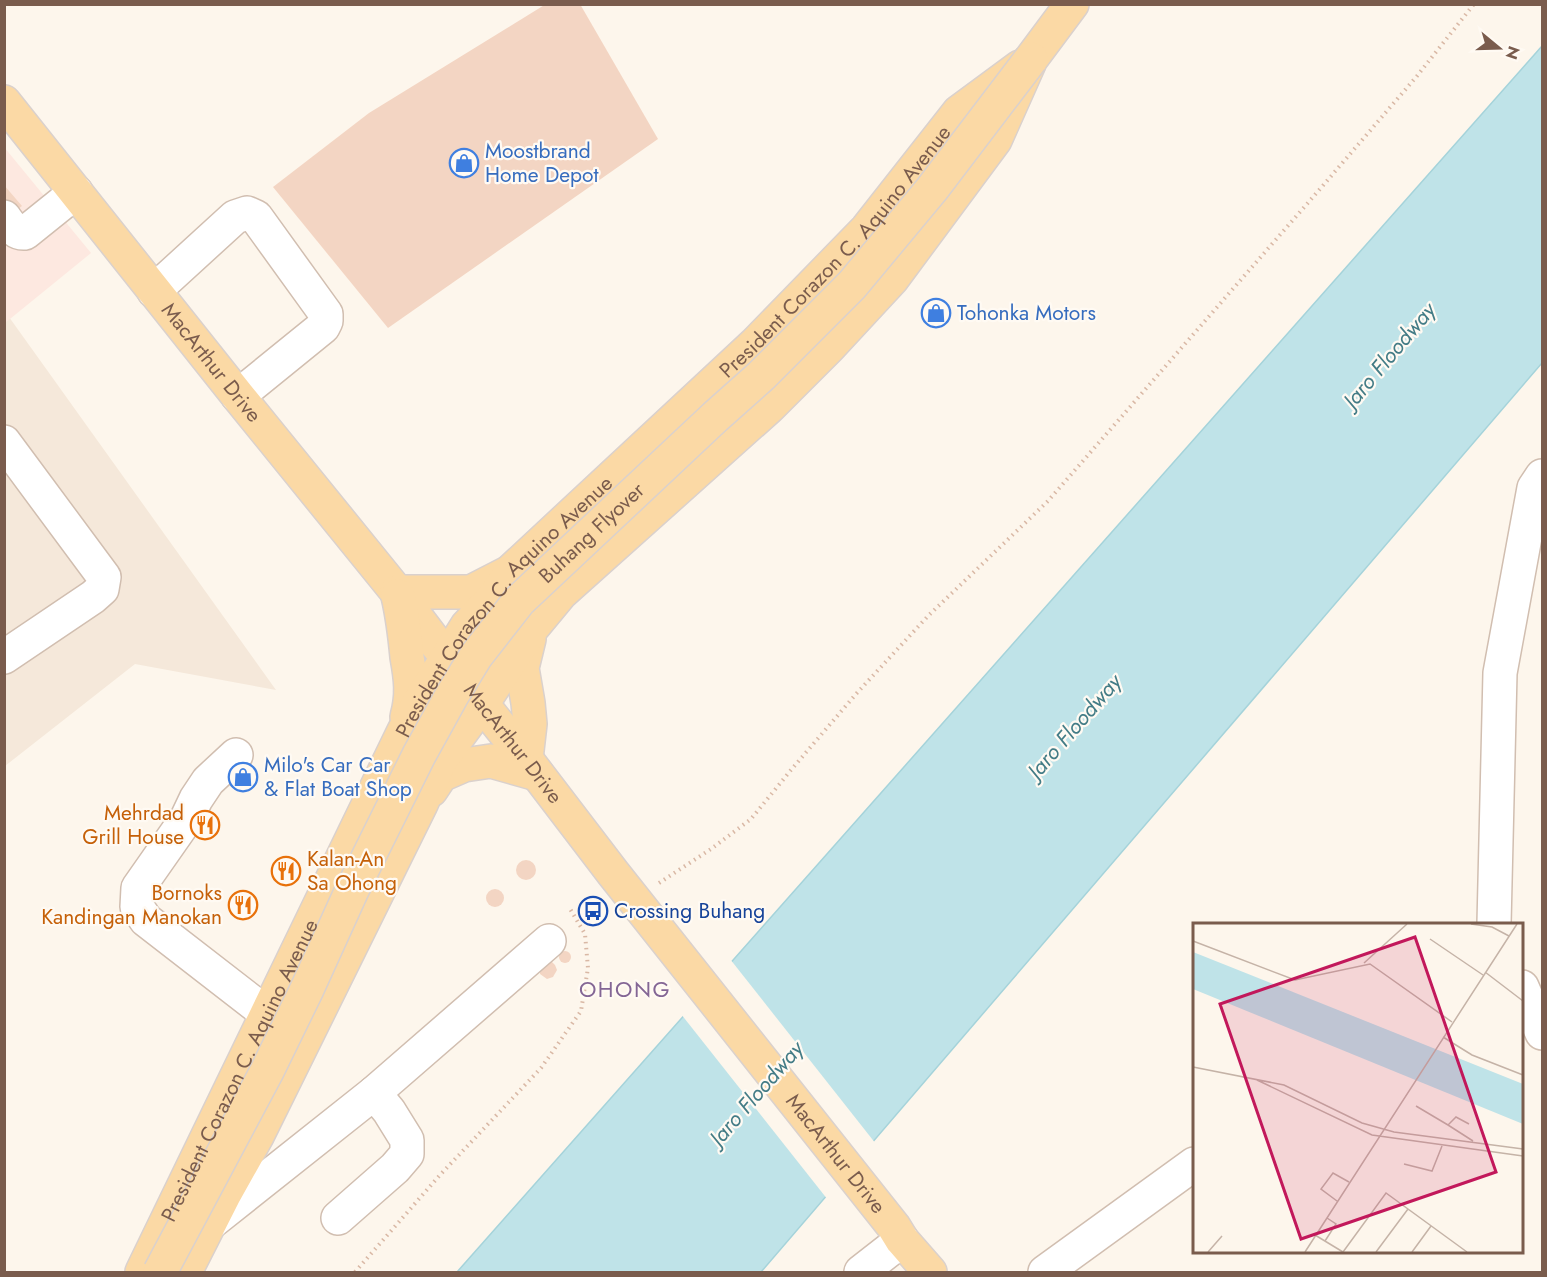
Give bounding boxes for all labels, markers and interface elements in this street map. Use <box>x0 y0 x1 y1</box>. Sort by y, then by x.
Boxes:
north arrow <box>1469 18 1529 78</box>
text: N <box>1500 43 1526 62</box>
street label: President Corazon C. Aquino Avenue <box>713 119 958 385</box>
place label: Moostbrand Home Depot <box>485 136 599 190</box>
shop icon: Moostbrand Home Depot <box>448 147 480 179</box>
water label: Jaro Floodway <box>1333 294 1444 418</box>
street label: MacArthur Drive <box>154 296 269 429</box>
shop icon: Tohonka Motors <box>920 297 952 329</box>
place label: Tohonka Motors <box>957 298 1096 328</box>
street label: President Corazon C. Aquino Avenue <box>388 469 619 743</box>
street label: Buhang Flyover <box>532 475 652 590</box>
water label: Jaro Floodway <box>1017 665 1130 788</box>
street label: MacArthur Drive <box>456 677 570 810</box>
place label: Milo's Car Car & Flat Boat Shop <box>264 750 412 804</box>
shop icon: Milo's Car Car & Flat Boat Shop <box>227 761 259 793</box>
place label: Mehrdad Grill House <box>82 798 184 852</box>
restaurant icon: Mehrdad Grill House <box>189 809 221 841</box>
place label: Kalan-An Sa Ohong <box>307 844 397 898</box>
restaurant icon: Kalan-An Sa Ohong <box>270 855 302 887</box>
place label: Bornoks Kandingan Manokan <box>41 878 222 932</box>
restaurant icon: Bornoks Kandingan Manokan <box>227 889 259 921</box>
bus stop icon: Crossing Buhang <box>577 895 609 927</box>
place label: Crossing Buhang <box>614 896 765 926</box>
street label: President Corazon C. Aquino Avenue <box>154 914 326 1227</box>
inset map <box>1193 923 1523 1253</box>
district label: OHONG <box>579 973 671 1005</box>
water label: Jaro Floodway <box>699 1032 812 1155</box>
street label: MacArthur Drive <box>779 1087 893 1220</box>

